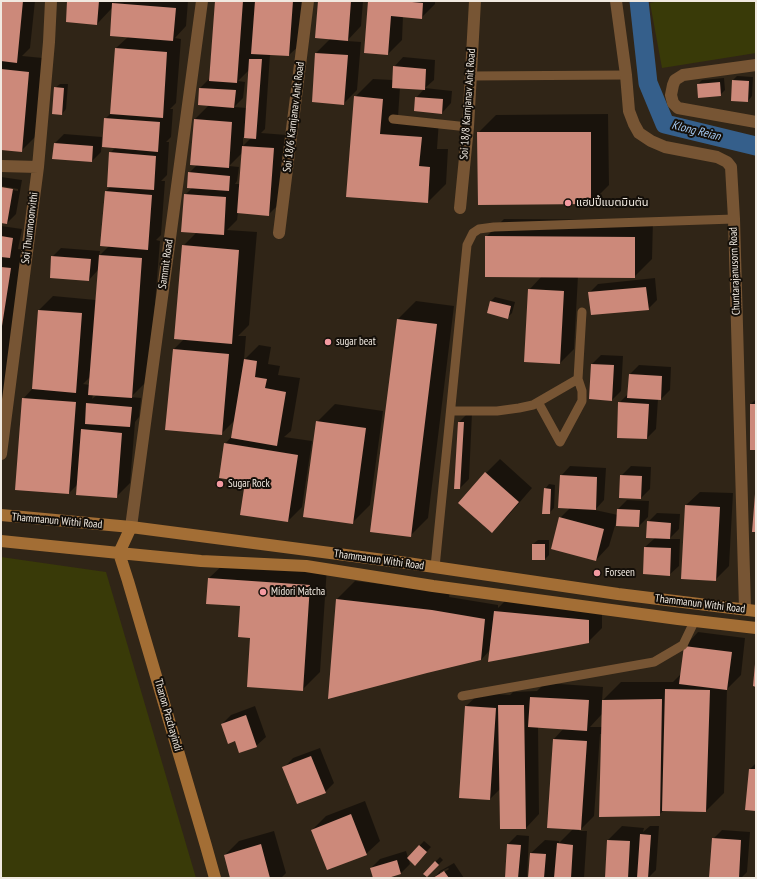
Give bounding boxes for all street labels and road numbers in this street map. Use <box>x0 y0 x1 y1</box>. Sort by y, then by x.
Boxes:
street label: Soi 18/8 Karnjanav Anit Road <box>458 48 478 160</box>
street label: Soi 18/6 Karnjanav Anit Road <box>281 61 307 173</box>
street label: Soi Thumnoonvithi <box>19 191 41 265</box>
street label: Chuntarajanusorn Road <box>727 227 743 315</box>
street label: Sammit Road <box>156 238 176 290</box>
street label: Thammanun Withi Road <box>11 510 103 532</box>
street label: Thammanun Withi Road <box>333 547 425 573</box>
street label: Thammanun Withi Road <box>654 592 746 616</box>
street label: Thanon Prachayindi <box>151 677 185 753</box>

